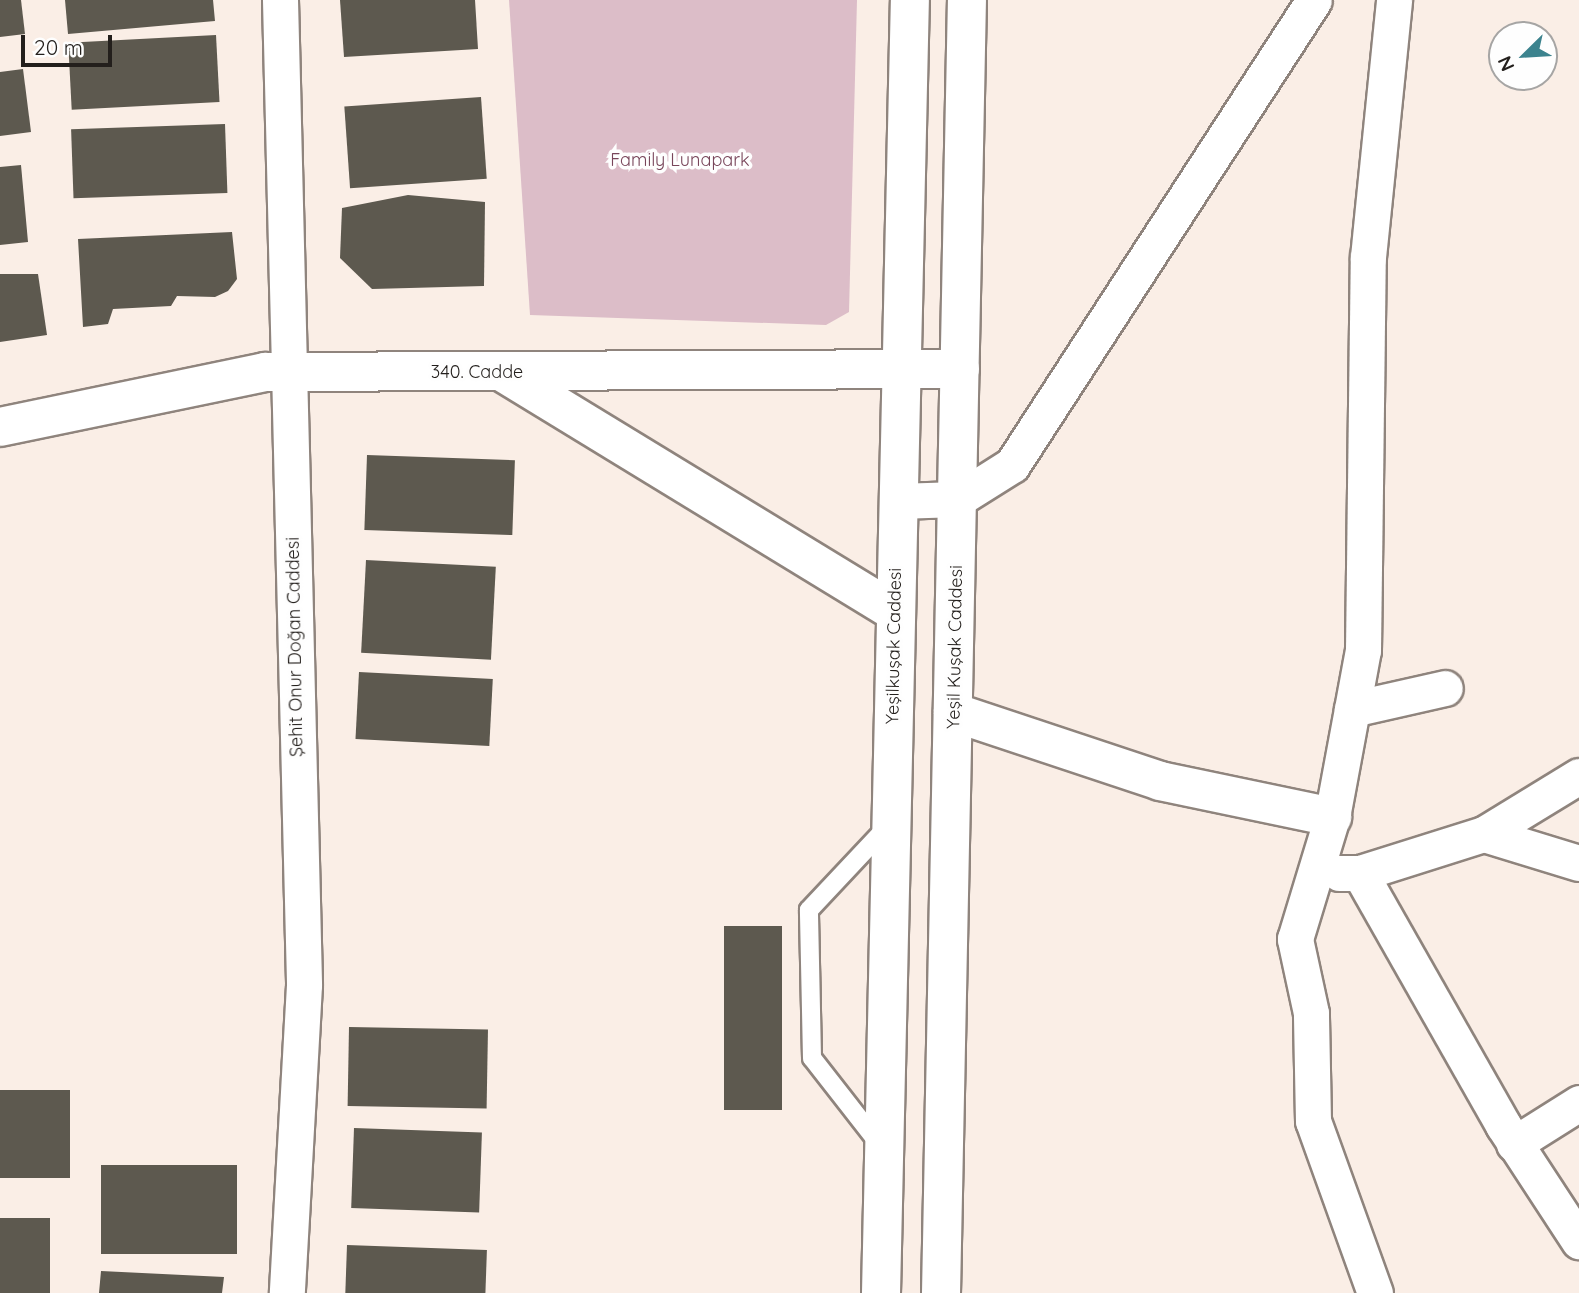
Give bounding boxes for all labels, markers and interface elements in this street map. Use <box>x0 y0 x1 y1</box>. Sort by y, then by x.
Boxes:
scale bar <box>24 21 116 65</box>
north arrow <box>1488 21 1558 91</box>
text: 20 m <box>34 34 83 60</box>
text: N <box>1492 52 1519 75</box>
park label: Family Lunapark <box>610 149 750 171</box>
street label: 340. Cadde <box>431 361 523 383</box>
street label: Şehit Onur Doğan Caddesi <box>282 537 308 757</box>
street label: Yeşil Kuşak Caddesi <box>943 565 967 729</box>
street label: Yeşilkuşak Caddesi <box>882 568 906 724</box>

